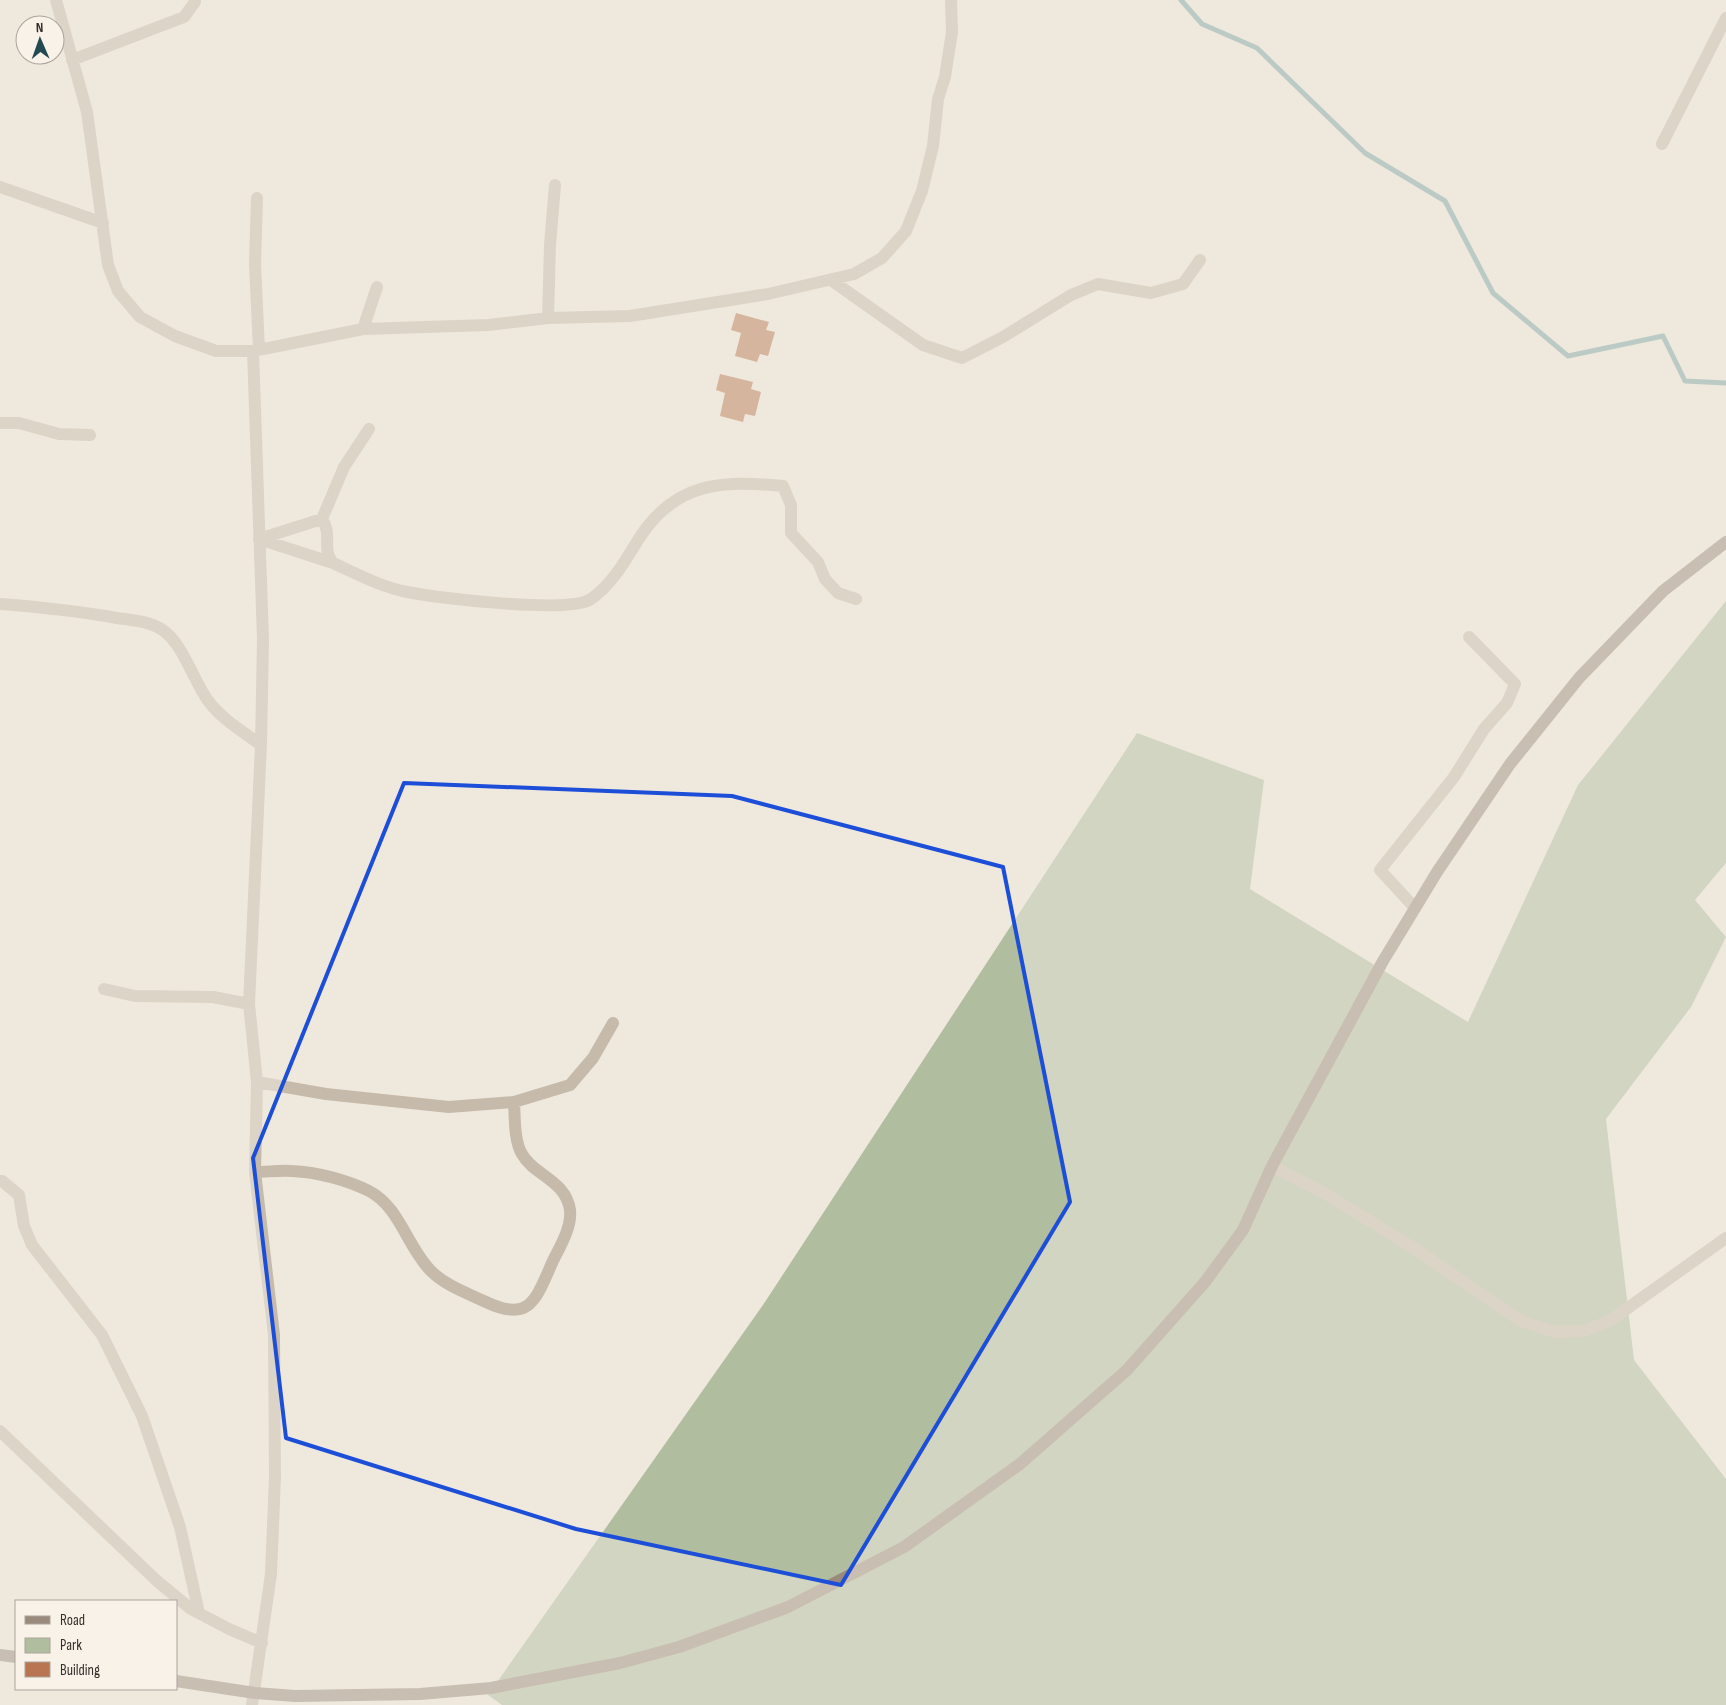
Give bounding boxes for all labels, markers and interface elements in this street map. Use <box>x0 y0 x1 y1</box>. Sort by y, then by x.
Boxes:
north arrow <box>15 15 65 65</box>
text: N <box>36 19 44 36</box>
legend <box>15 1600 178 1690</box>
text: Road <box>60 1611 85 1630</box>
text: Park <box>60 1636 82 1655</box>
text: Building <box>60 1661 100 1680</box>

